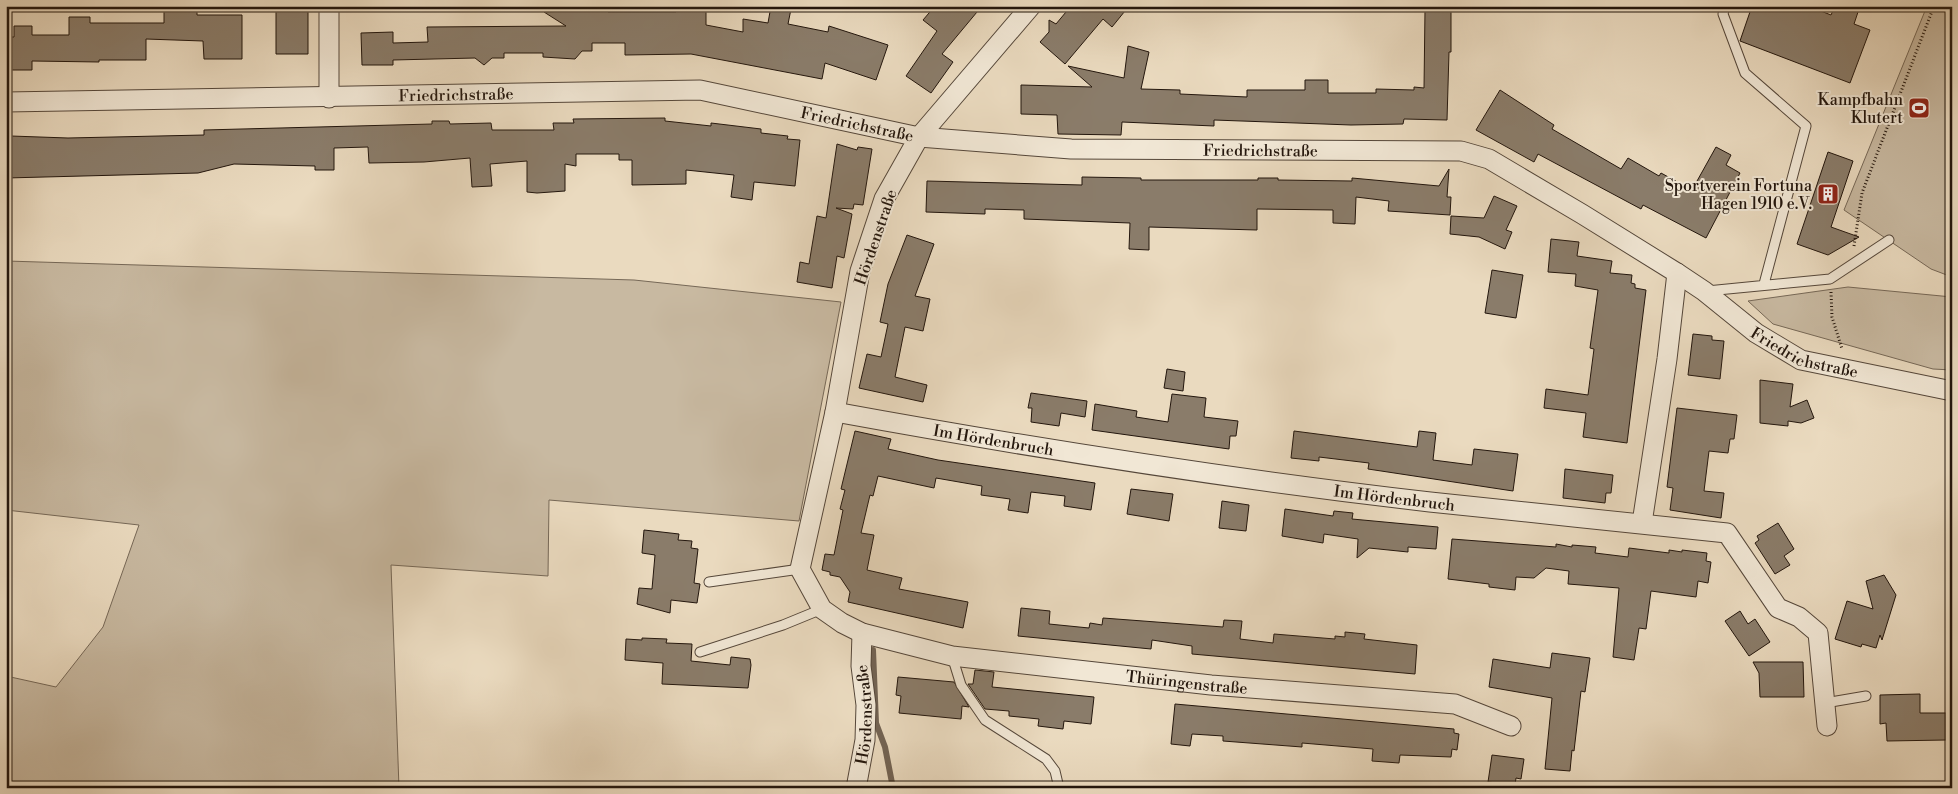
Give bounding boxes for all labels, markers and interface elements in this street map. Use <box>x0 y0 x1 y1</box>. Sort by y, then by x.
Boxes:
street label: Friedrichstraße <box>398 84 514 106</box>
place label: Kampfbahn Klutert <box>1818 90 1903 128</box>
sports icon: Kampfbahn Klutert <box>1907 96 1931 120</box>
street label: Friedrichstraße <box>799 103 915 147</box>
street label: Friedrichstraße <box>1203 141 1318 161</box>
place label: Sportverein Fortuna Hagen 1910 e.V. <box>1665 176 1813 214</box>
building icon: Sportverein Fortuna Hagen 1910 e.V. <box>1816 182 1840 206</box>
street label: Hördenstraße <box>850 187 902 288</box>
street label: Friedrichstraße <box>1747 323 1860 382</box>
street label: Im Hördenbruch <box>932 421 1056 461</box>
street label: Im Hördenbruch <box>1333 481 1456 516</box>
street label: Hördenstraße <box>852 664 877 766</box>
street label: Thüringenstraße <box>1125 667 1248 699</box>

